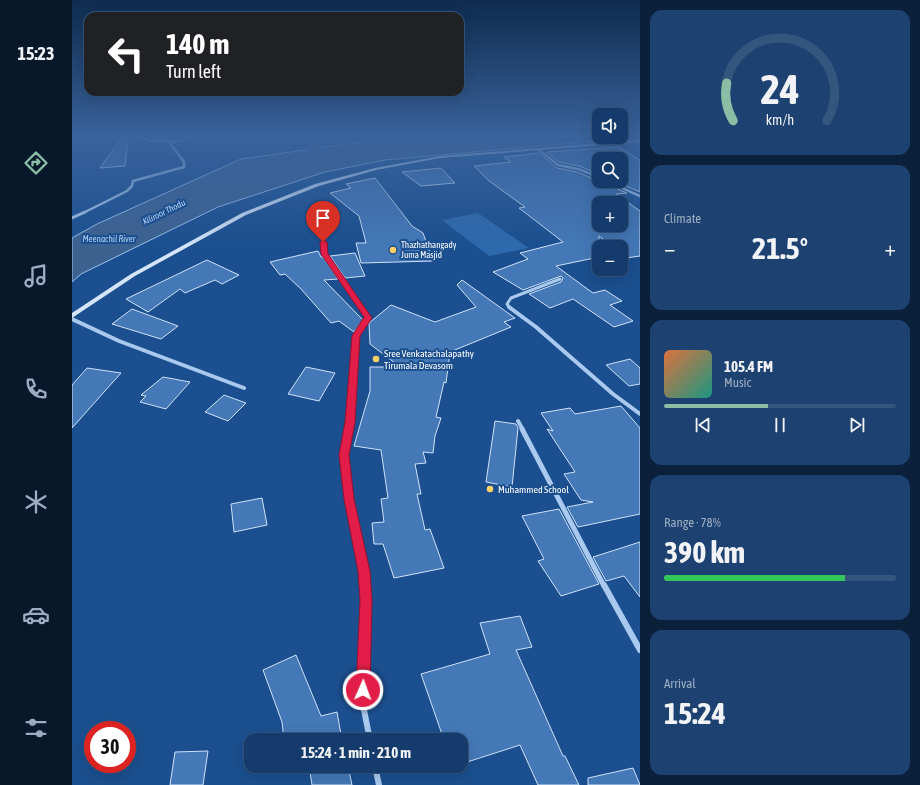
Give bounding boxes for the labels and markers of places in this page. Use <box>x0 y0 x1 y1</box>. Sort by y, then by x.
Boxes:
pin <box>306 201 340 242</box>
place label: Thazhathangady Juma Masjid <box>401 240 457 260</box>
marker: Thazhathangady Juma Masjid <box>388 245 398 255</box>
place label: Sree Venkatachalapathy Tirumala Devasom <box>384 348 474 371</box>
marker: Sree Venkatachalapathy Tirumala Devasom <box>371 354 381 364</box>
marker: Muhammed School <box>485 484 495 494</box>
place label: Muhammed School <box>498 484 569 495</box>

